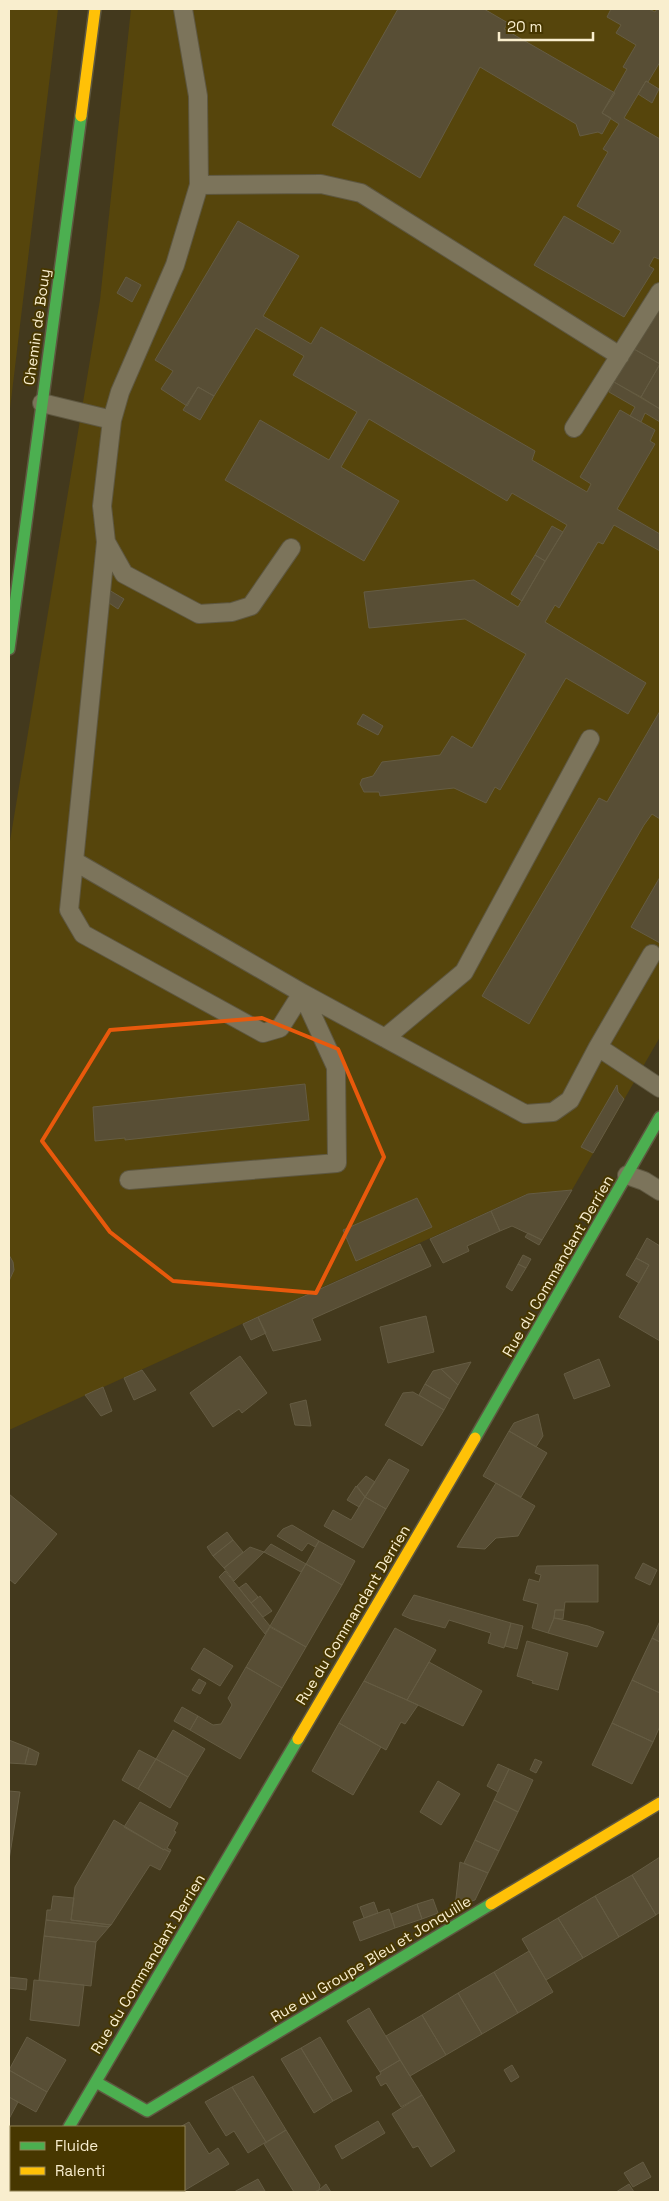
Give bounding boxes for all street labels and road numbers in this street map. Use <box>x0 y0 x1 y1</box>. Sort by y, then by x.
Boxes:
street label: Chemin de Bouy <box>19 268 54 386</box>
street label: Rue du Commandant Derrien <box>498 1172 617 1360</box>
street label: Rue du Commandant Derrien <box>291 1521 414 1708</box>
street label: Rue du Commandant Derrien <box>86 1870 209 2057</box>
street label: Rue du Groupe Bleu et Jonquille <box>267 1891 475 2026</box>

